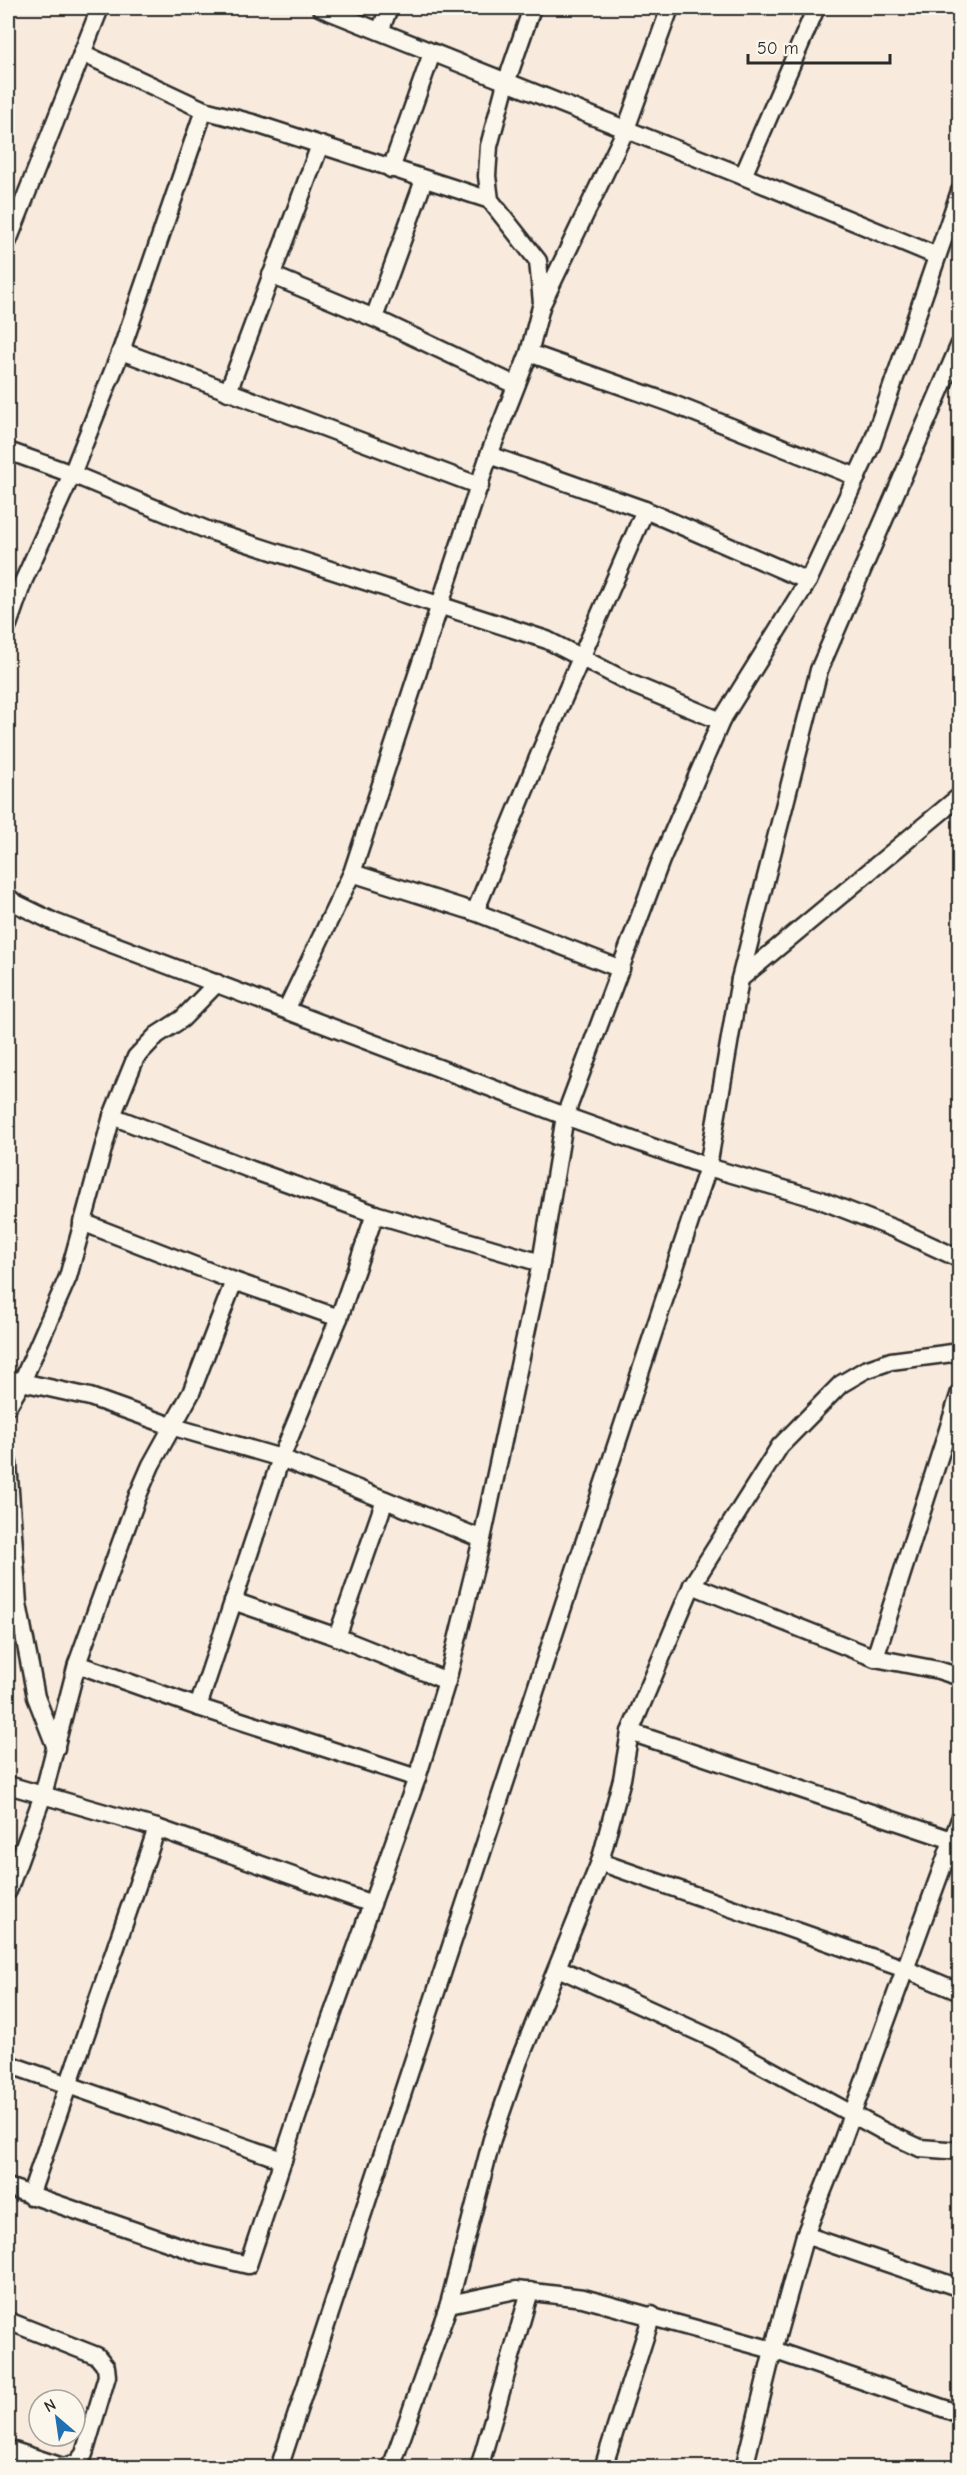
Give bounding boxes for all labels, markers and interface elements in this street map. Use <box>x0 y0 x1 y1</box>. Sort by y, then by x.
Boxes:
scale bar <box>748 27 890 65</box>
text: 50 m <box>757 38 799 59</box>
north arrow <box>27 2388 87 2448</box>
text: N <box>41 2395 59 2416</box>

